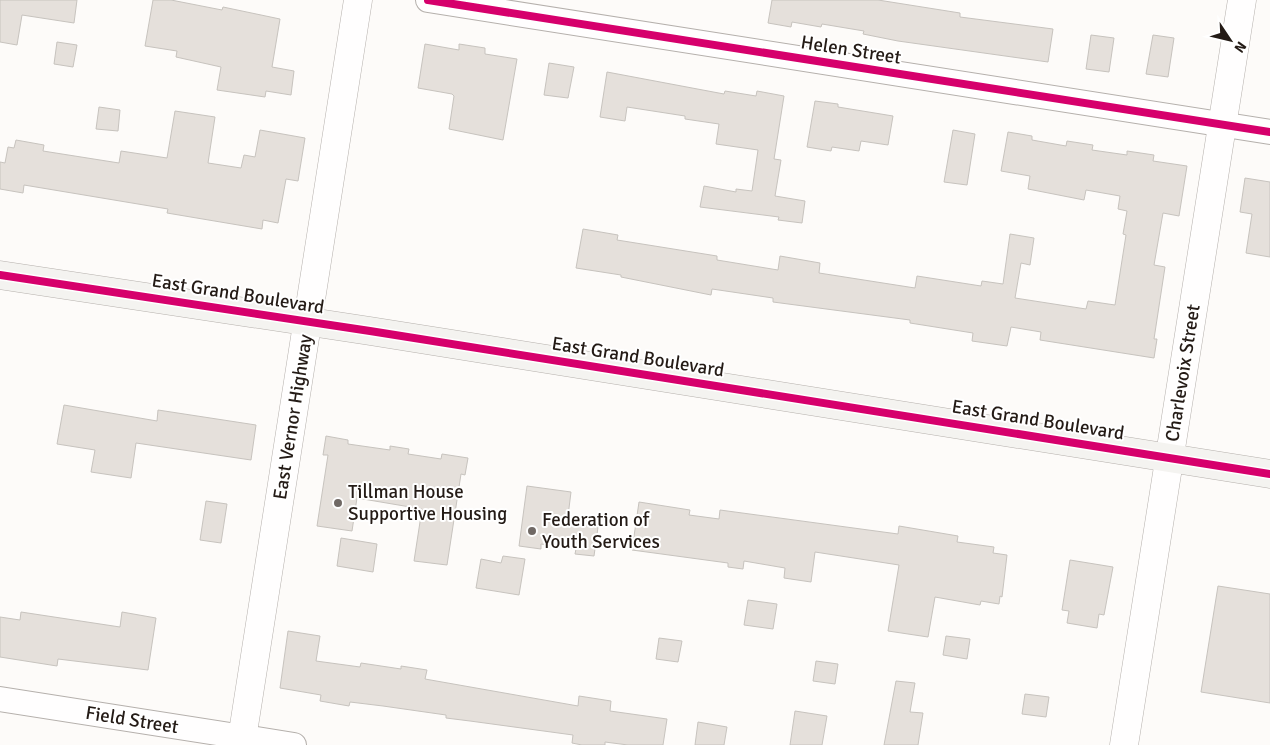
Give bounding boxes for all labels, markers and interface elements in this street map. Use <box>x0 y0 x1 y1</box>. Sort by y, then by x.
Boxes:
north arrow <box>1205 15 1255 65</box>
street label: Helen Street <box>799 30 903 70</box>
text: N <box>1230 38 1250 56</box>
street label: East Grand Boulevard <box>150 269 326 319</box>
street label: Charlevoix Street <box>1160 302 1206 443</box>
street label: East Vernor Highway <box>268 332 318 501</box>
street label: East Grand Boulevard <box>550 332 726 382</box>
street label: East Grand Boulevard <box>950 395 1126 445</box>
place label: Tillman House Supportive Housing <box>348 480 507 526</box>
marker: Tillman House Supportive Housing <box>332 497 344 509</box>
place label: Federation of Youth Services <box>542 508 660 554</box>
marker: Federation of Youth Services <box>526 525 538 537</box>
street label: Field Street <box>84 701 181 739</box>

